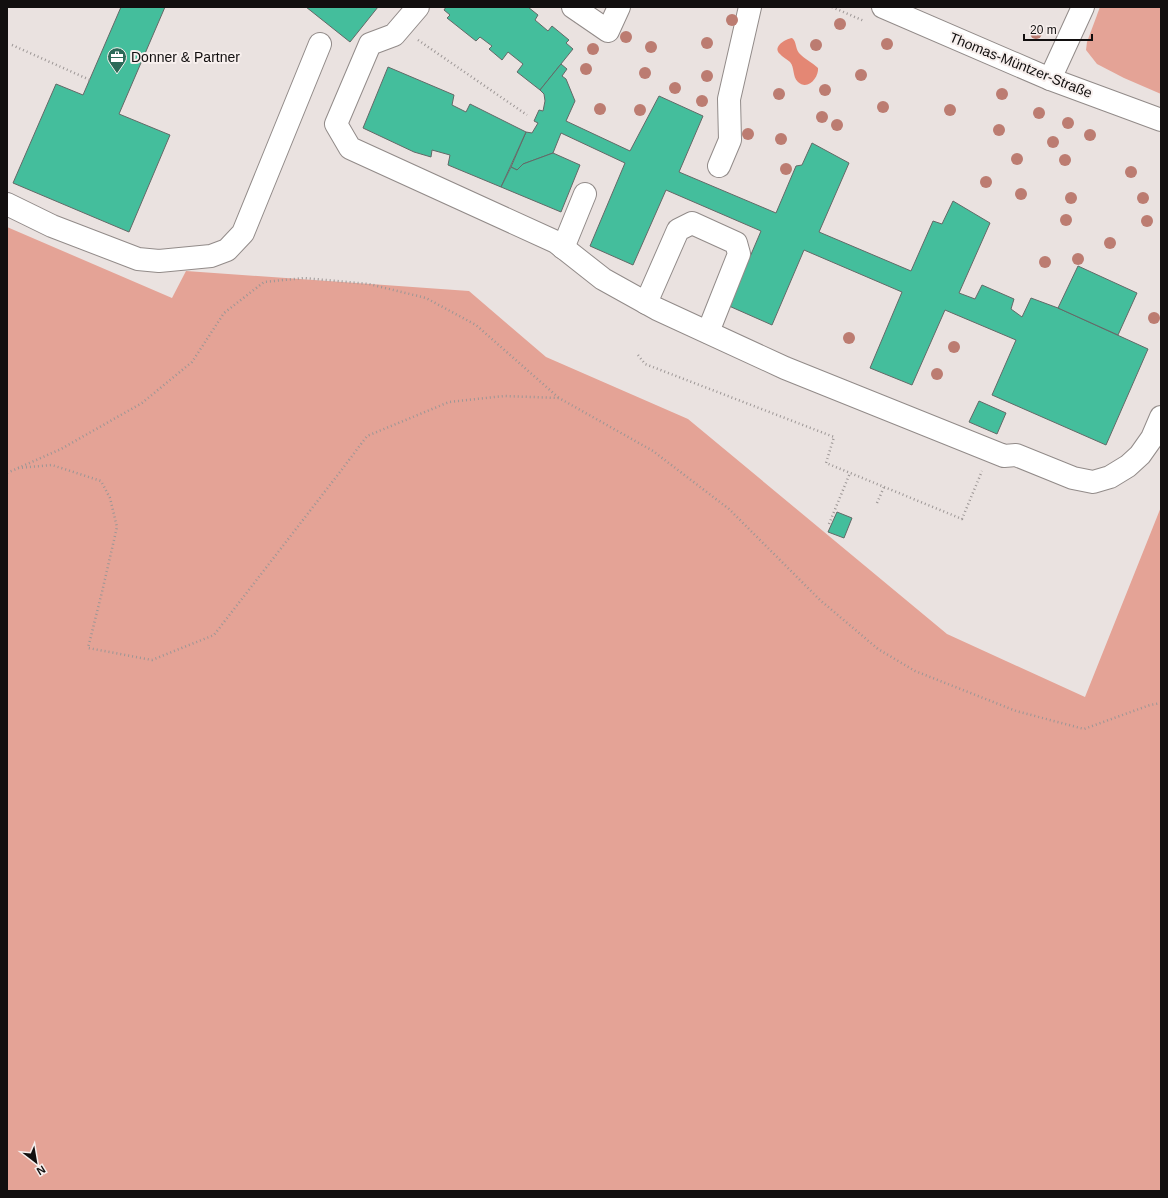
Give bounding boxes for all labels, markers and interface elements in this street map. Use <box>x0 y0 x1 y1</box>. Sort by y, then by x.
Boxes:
scale bar <box>1024 16 1092 42</box>
text: 20 m <box>1030 23 1057 37</box>
street label: Thomas-Müntzer-Straße <box>947 29 1095 101</box>
office icon: Donner & Partner <box>106 46 128 74</box>
place label: Donner & Partner <box>131 49 240 65</box>
north arrow <box>16 1142 56 1182</box>
text: N <box>35 1163 48 1178</box>

